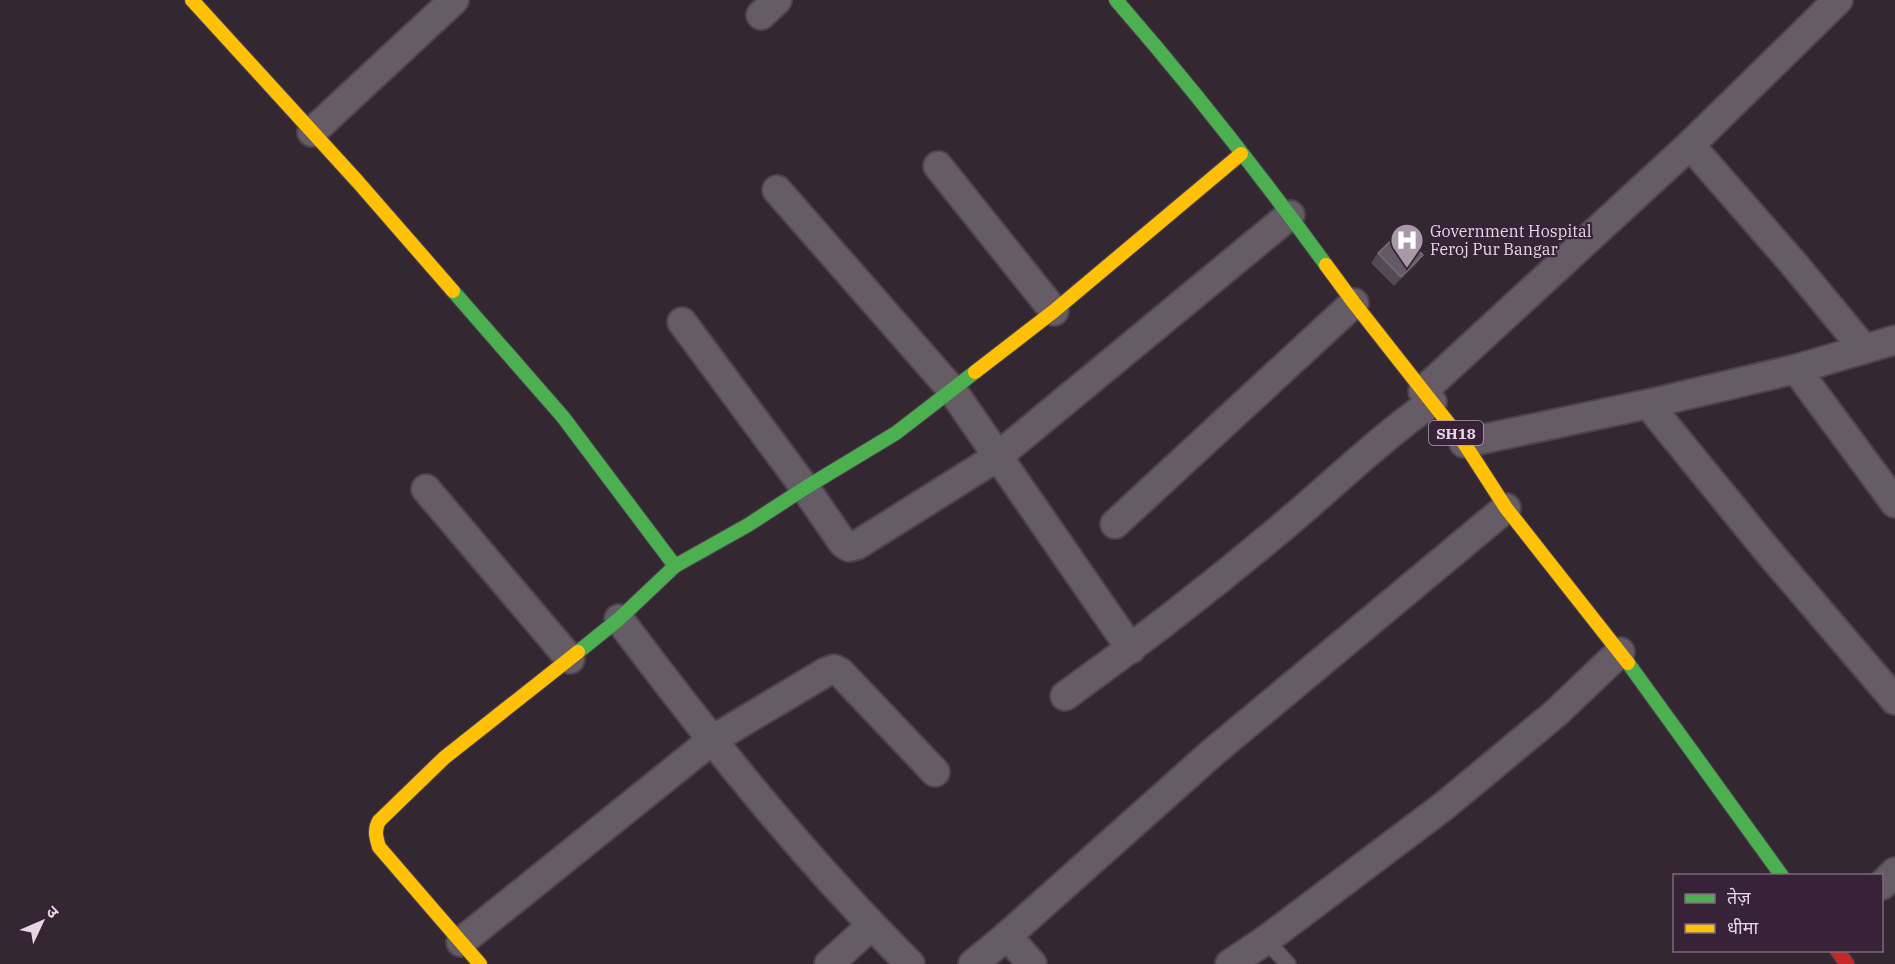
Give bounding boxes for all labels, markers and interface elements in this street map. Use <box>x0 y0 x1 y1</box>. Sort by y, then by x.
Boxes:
place label: Government Hospital Feroj Pur Bangar <box>1430 221 1592 259</box>
hospital icon: Government Hospital Feroj Pur Bangar <box>1389 222 1425 269</box>
road number: SH18 <box>1429 421 1483 445</box>
legend <box>1673 874 1883 952</box>
text: तेज़ <box>1727 886 1751 909</box>
north arrow <box>12 892 72 952</box>
text: उ <box>42 901 64 922</box>
text: धीमा <box>1727 916 1758 939</box>

